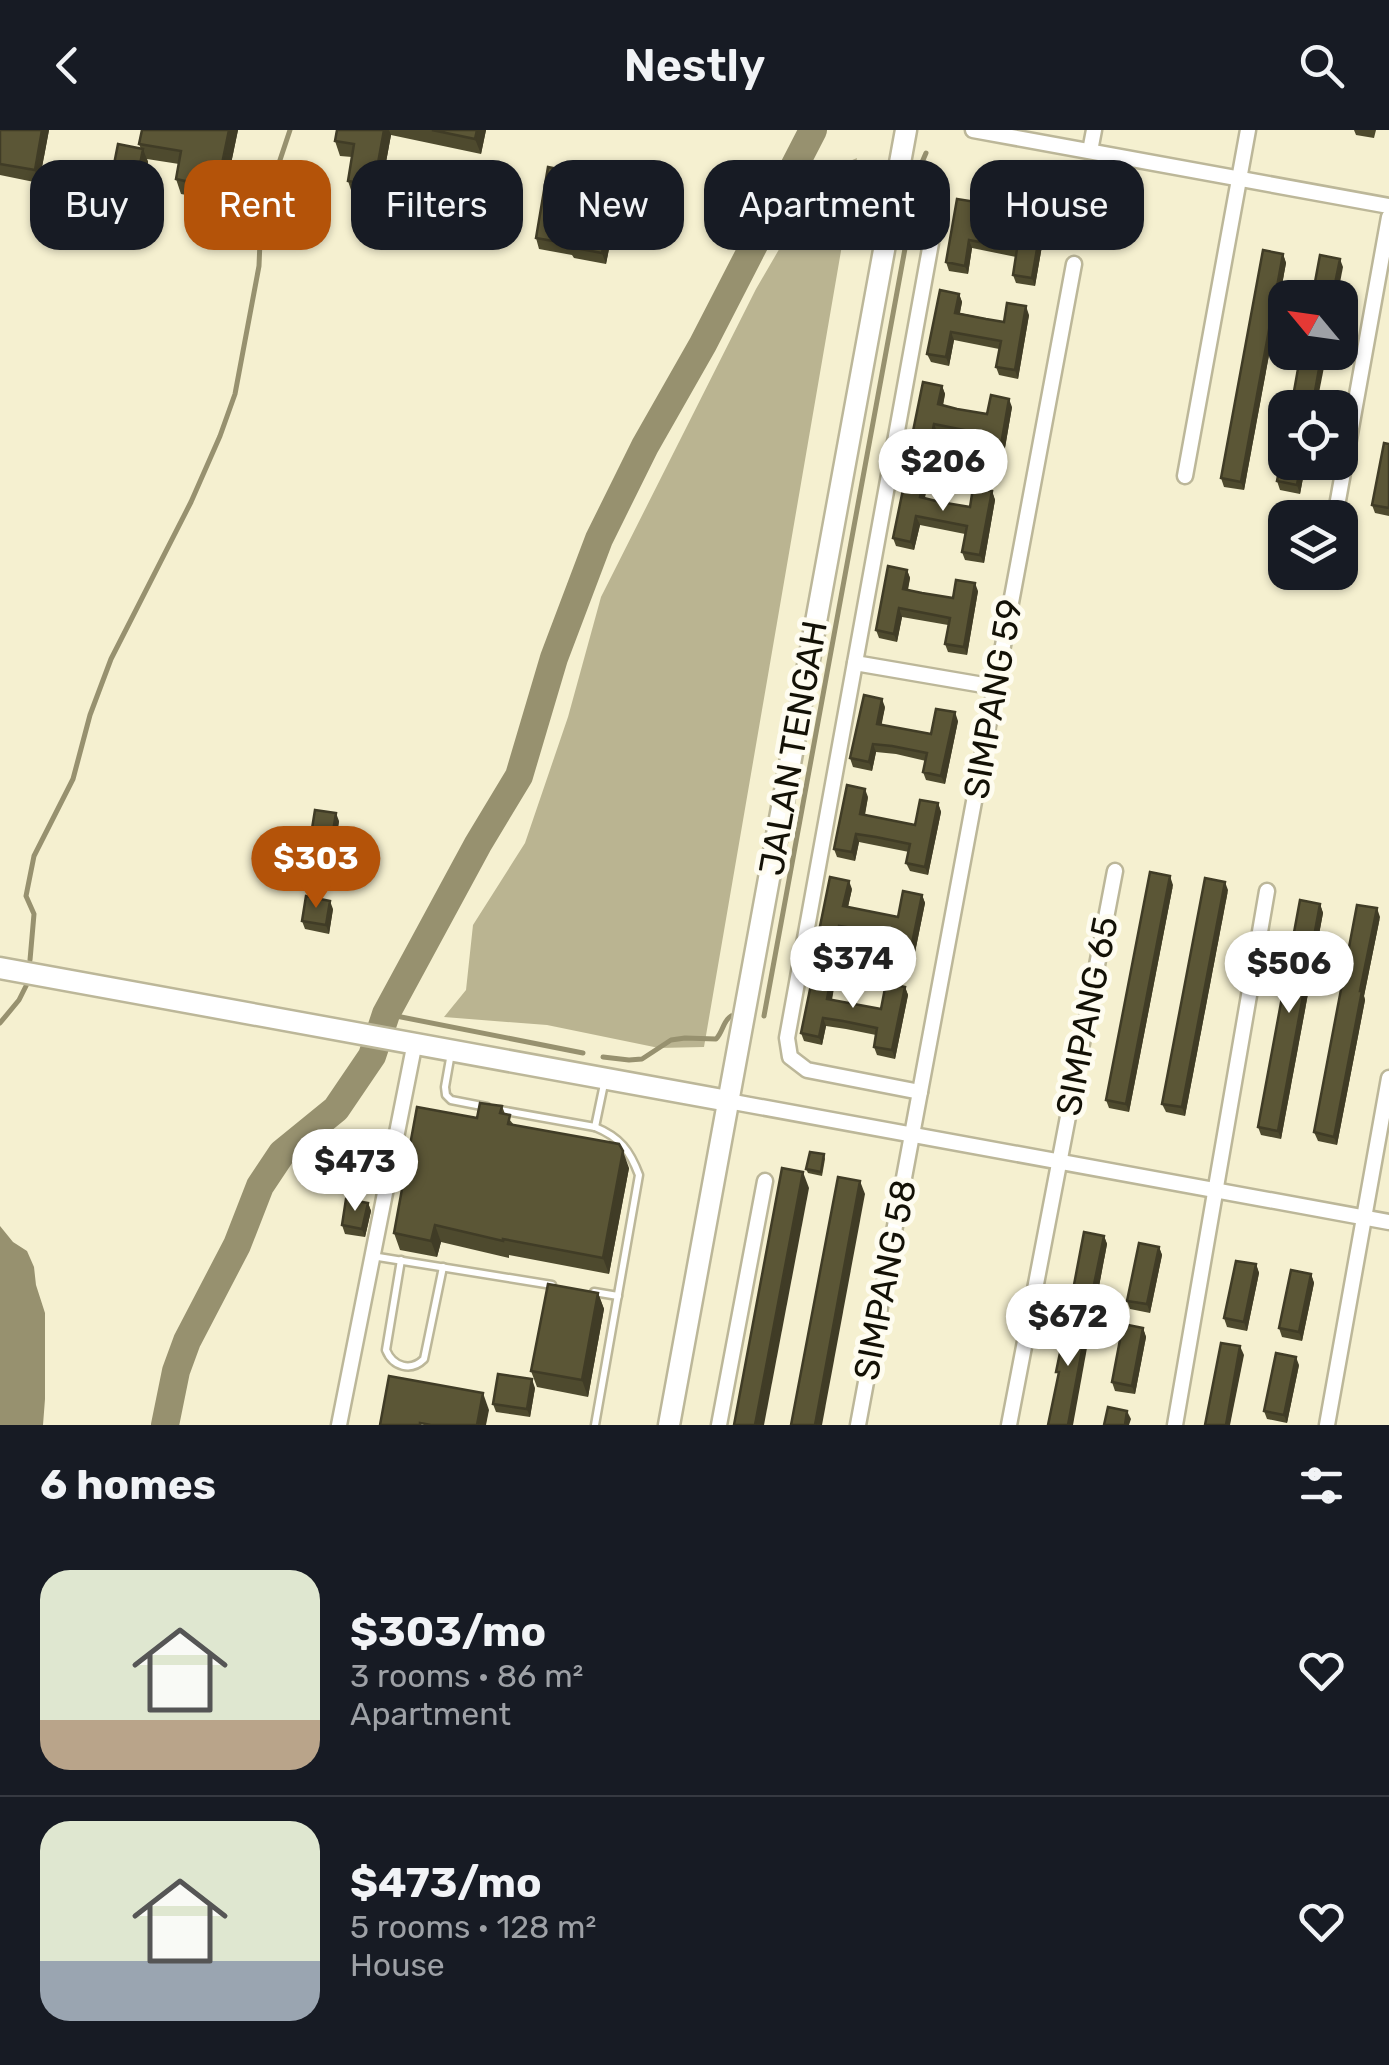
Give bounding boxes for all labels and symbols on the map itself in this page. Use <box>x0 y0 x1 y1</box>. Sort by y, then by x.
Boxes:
north arrow <box>1268 280 1358 370</box>
pin: $206 <box>884 429 1002 514</box>
street label: SIMPANG 59 <box>955 596 1031 802</box>
street label: JALAN TENGAH <box>750 617 836 879</box>
pin: $303 <box>257 826 375 911</box>
street label: SIMPANG 65 <box>1047 913 1127 1119</box>
pin: $374 <box>794 926 912 1011</box>
pin: $506 <box>1230 931 1348 1016</box>
pin: $473 <box>296 1129 414 1214</box>
street label: SIMPANG 58 <box>845 1176 925 1384</box>
pin: $672 <box>1009 1284 1127 1369</box>

